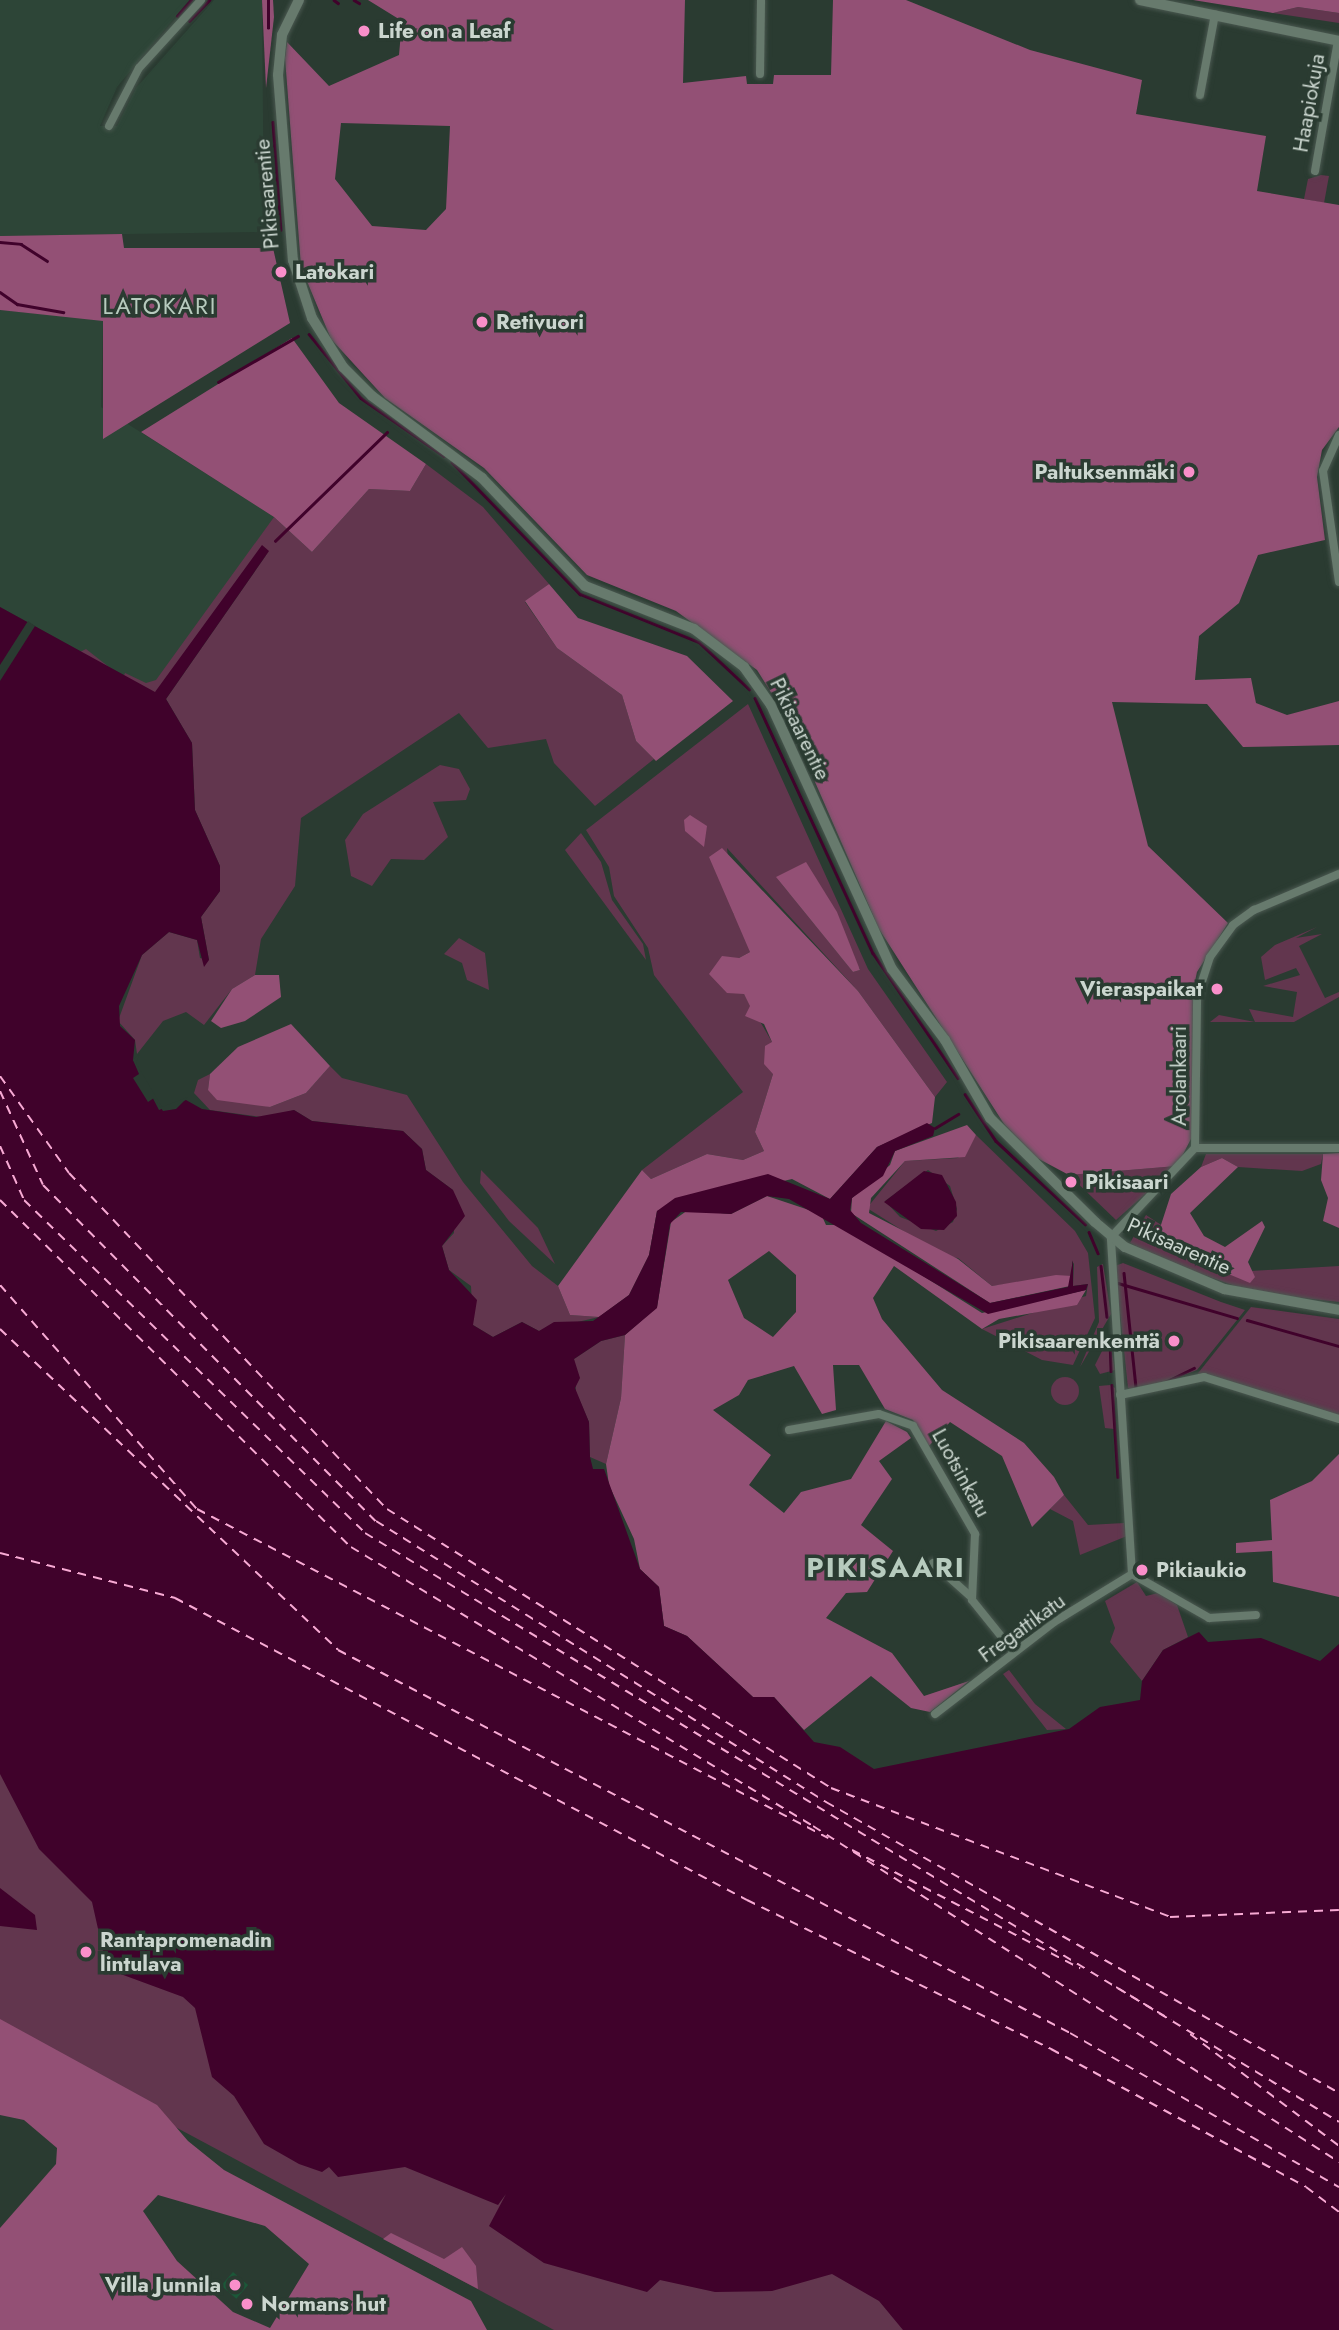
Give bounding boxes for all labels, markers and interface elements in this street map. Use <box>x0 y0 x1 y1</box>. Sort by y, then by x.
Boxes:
place label: Life on a Leaf <box>378 18 510 44</box>
marker: Life on a Leaf <box>356 23 372 39</box>
street label: Haapiokuja <box>1288 52 1330 154</box>
street label: Pikisaarentie <box>250 138 284 250</box>
place label: Latokari <box>295 259 374 285</box>
marker: Latokari <box>273 264 289 280</box>
district label: LATOKARI <box>103 292 217 320</box>
place label: Retivuori <box>496 309 584 335</box>
marker: Retivuori <box>474 314 490 330</box>
place label: Paltuksenmäki <box>1034 459 1175 485</box>
marker: Paltuksenmäki <box>1181 464 1197 480</box>
street label: Pikisaarentie <box>764 674 836 784</box>
place label: Vieraspaikat <box>1080 976 1203 1002</box>
marker: Vieraspaikat <box>1209 981 1225 997</box>
street label: Arolankaari <box>1166 1026 1192 1126</box>
place label: Pikisaari <box>1085 1169 1168 1195</box>
marker: Pikisaari <box>1063 1174 1079 1190</box>
street label: Pikisaarentie <box>1123 1212 1235 1280</box>
place label: Pikisaarenkenttä <box>998 1328 1160 1354</box>
marker: Pikisaarenkenttä <box>1166 1333 1182 1349</box>
street label: Luotsinkatu <box>926 1425 996 1521</box>
district label: PIKISAARI <box>807 1551 965 1585</box>
place label: Pikiaukio <box>1156 1557 1246 1583</box>
marker: Pikiaukio <box>1134 1562 1150 1578</box>
street label: Fregattikatu <box>974 1588 1070 1668</box>
place label: Rantapromenadin lintulava <box>100 1927 272 1977</box>
marker: Rantapromenadin lintulava <box>78 1944 94 1960</box>
place label: Villa Junnila <box>105 2272 221 2298</box>
marker: Villa Junnila <box>227 2277 243 2293</box>
place label: Normans hut <box>261 2291 386 2317</box>
marker: Normans hut <box>239 2296 255 2312</box>

